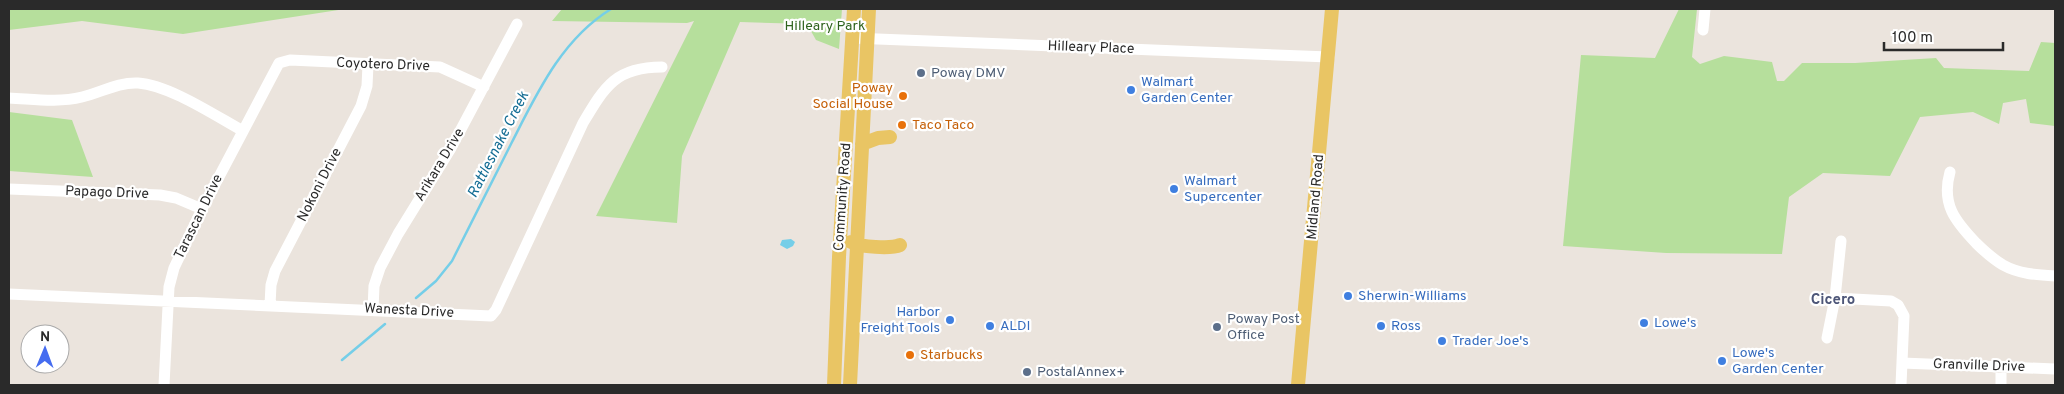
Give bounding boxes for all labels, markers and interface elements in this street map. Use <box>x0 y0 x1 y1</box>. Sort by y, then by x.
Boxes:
park label: Hilleary Park <box>785 18 865 35</box>
scale bar <box>1884 20 2003 52</box>
text: 100 m <box>1892 29 1933 48</box>
street label: Hilleary Place <box>1047 38 1135 58</box>
street label: Coyotero Drive <box>336 55 430 75</box>
place label: Poway DMV <box>931 65 1005 82</box>
marker: Poway DMV <box>915 67 927 79</box>
place label: Walmart Garden Center <box>1141 74 1233 107</box>
place label: Poway Social House <box>812 80 893 113</box>
marker: Walmart Garden Center <box>1125 84 1137 96</box>
water label: Rattlesnake Creek <box>464 88 534 201</box>
marker: Poway Social House <box>897 90 909 102</box>
place label: Taco Taco <box>912 117 974 134</box>
marker: Taco Taco <box>896 119 908 131</box>
street label: Arikara Drive <box>412 125 468 205</box>
street label: Community Road <box>831 142 855 252</box>
street label: Nokoni Drive <box>294 145 346 225</box>
street label: Midland Road <box>1304 154 1328 240</box>
street label: Tarascan Drive <box>171 172 227 262</box>
place label: Walmart Supercenter <box>1184 173 1263 206</box>
street label: Papago Drive <box>65 183 149 203</box>
marker: Walmart Supercenter <box>1168 183 1180 195</box>
place label: Sherwin-Williams <box>1358 288 1467 305</box>
marker: Sherwin-Williams <box>1342 290 1354 302</box>
district label: Cicero <box>1811 291 1855 310</box>
street label: Wanesta Drive <box>364 300 454 322</box>
place label: Harbor Freight Tools <box>860 304 941 337</box>
place label: Poway Post Office <box>1227 311 1300 344</box>
marker: Harbor Freight Tools <box>944 314 956 326</box>
place label: Lowe's <box>1654 315 1696 332</box>
marker: Lowe's <box>1638 317 1650 329</box>
place label: ALDI <box>1000 318 1031 335</box>
place label: Ross <box>1391 318 1421 335</box>
marker: ALDI <box>984 320 996 332</box>
marker: Ross <box>1375 320 1387 332</box>
marker: Poway Post Office <box>1211 321 1223 333</box>
north arrow <box>20 324 70 374</box>
text: N <box>40 329 50 346</box>
place label: Trader Joe's <box>1452 333 1529 350</box>
marker: Trader Joe's <box>1436 335 1448 347</box>
place label: Lowe's Garden Center <box>1732 345 1824 378</box>
place label: Starbucks <box>920 347 983 364</box>
marker: Starbucks <box>904 349 916 361</box>
marker: Lowe's Garden Center <box>1716 355 1728 367</box>
street label: Granville Drive <box>1933 356 2025 376</box>
place label: PostalAnnex+ <box>1037 364 1125 381</box>
marker: PostalAnnex+ <box>1021 366 1033 378</box>

